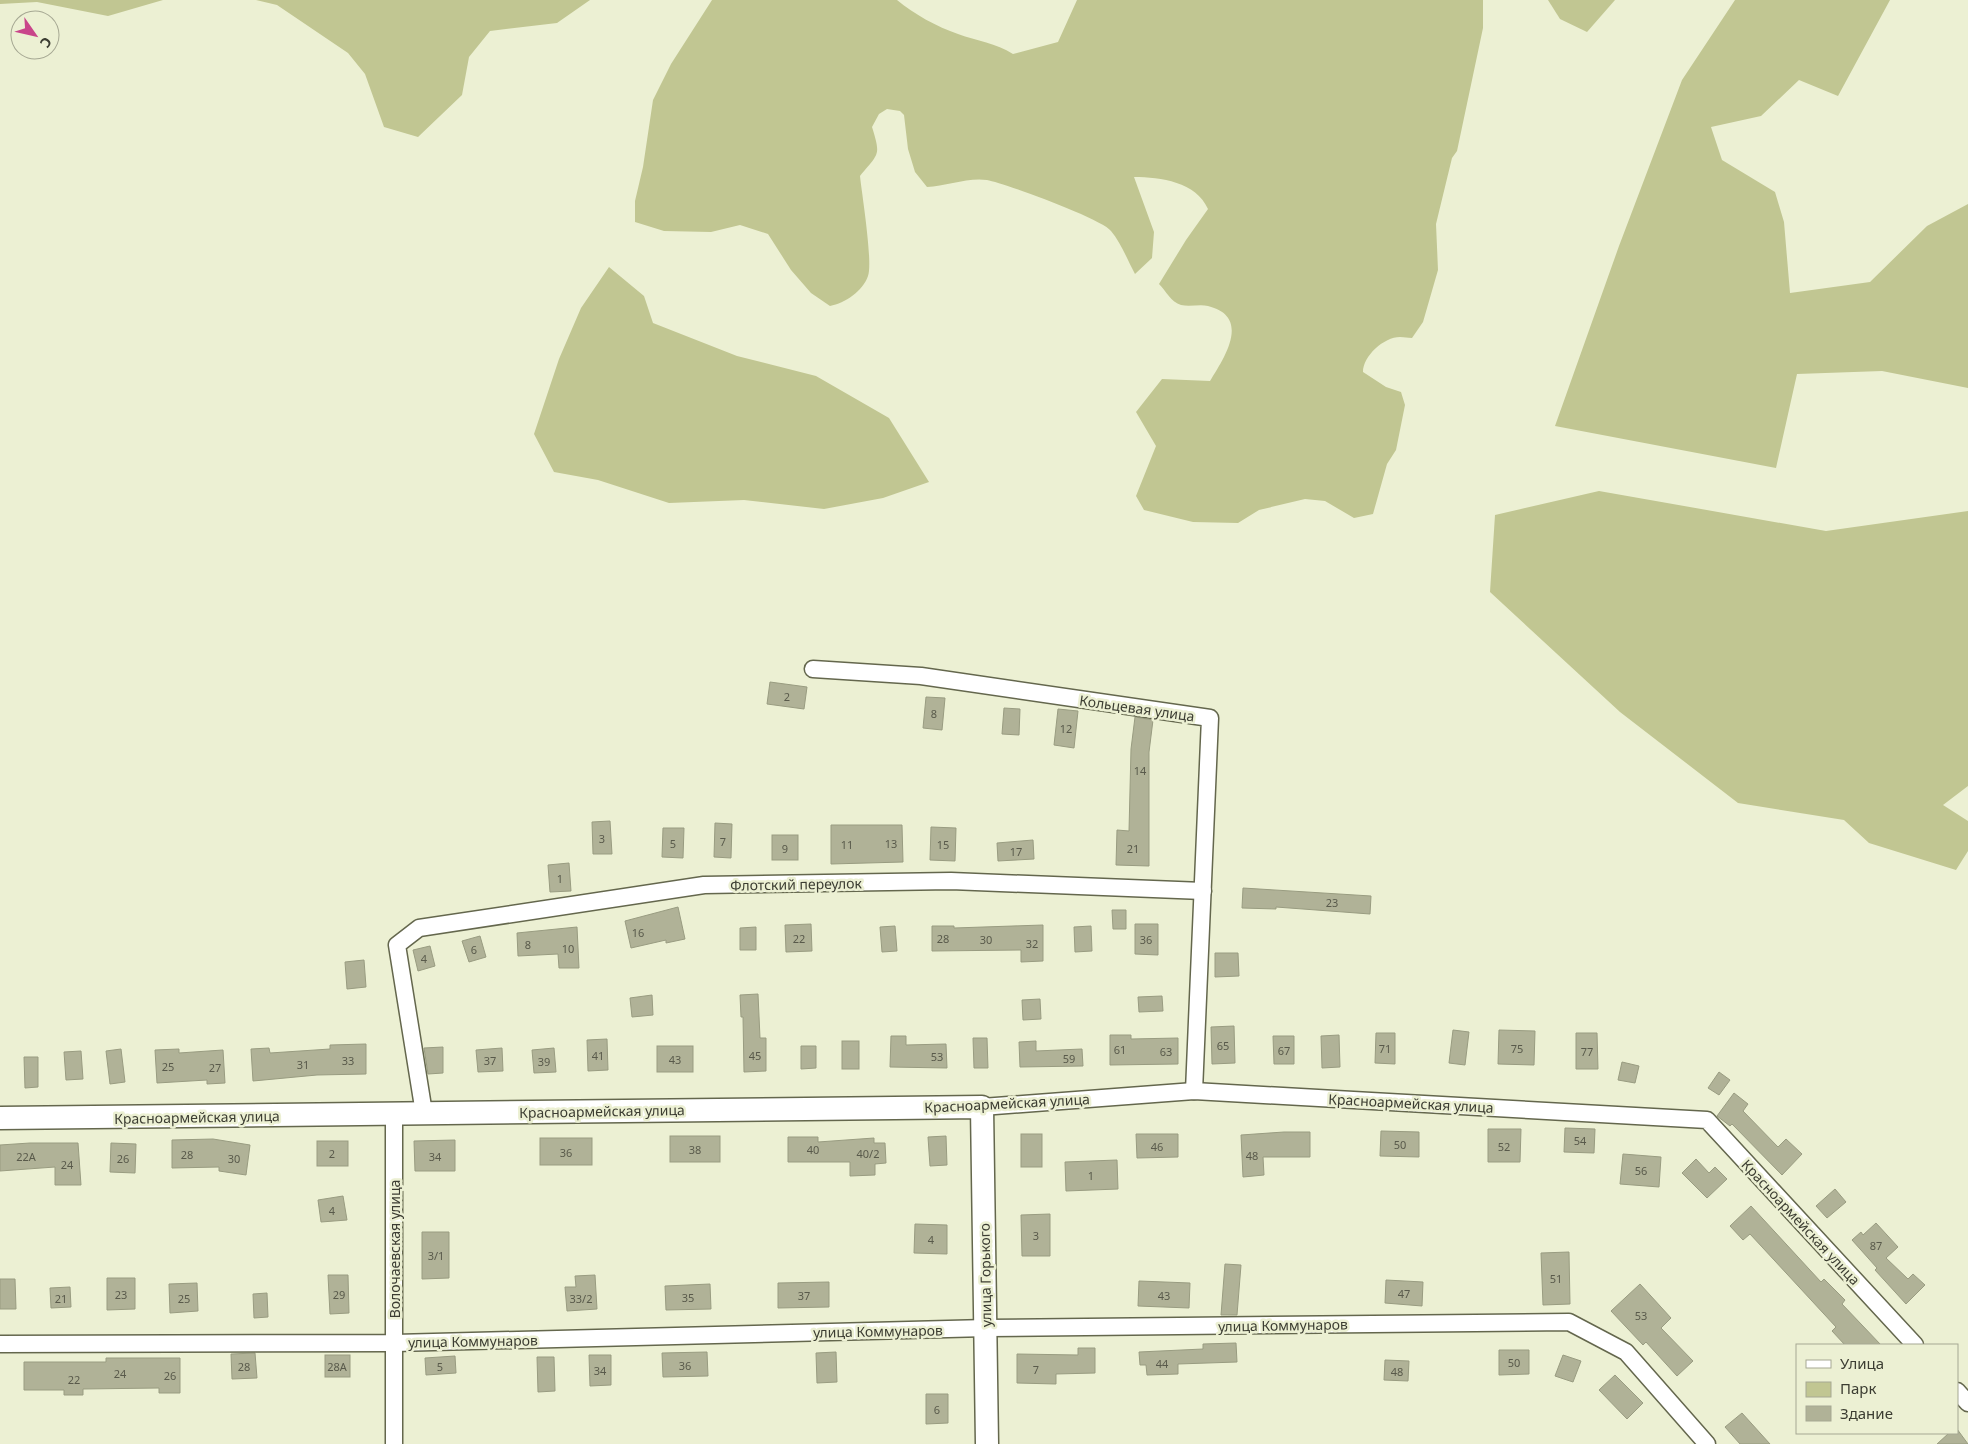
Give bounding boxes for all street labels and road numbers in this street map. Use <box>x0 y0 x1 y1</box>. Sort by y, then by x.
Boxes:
street label: Кольцевая улица <box>1078 691 1196 725</box>
street label: Флотский переулок <box>730 873 863 895</box>
street label: Красноармейская улица <box>924 1089 1090 1117</box>
street label: Красноармейская улица <box>1328 1089 1494 1117</box>
street label: Красноармейская улица <box>519 1100 685 1122</box>
street label: Красноармейская улица <box>114 1106 280 1128</box>
street label: Красноармейская улица <box>1738 1155 1864 1289</box>
street label: Волочаевская улица <box>385 1180 404 1318</box>
street label: улица Горького <box>975 1223 995 1327</box>
street label: улица Коммунаров <box>1218 1314 1348 1336</box>
street label: улица Коммунаров <box>813 1320 943 1342</box>
street label: улица Коммунаров <box>408 1330 538 1352</box>

